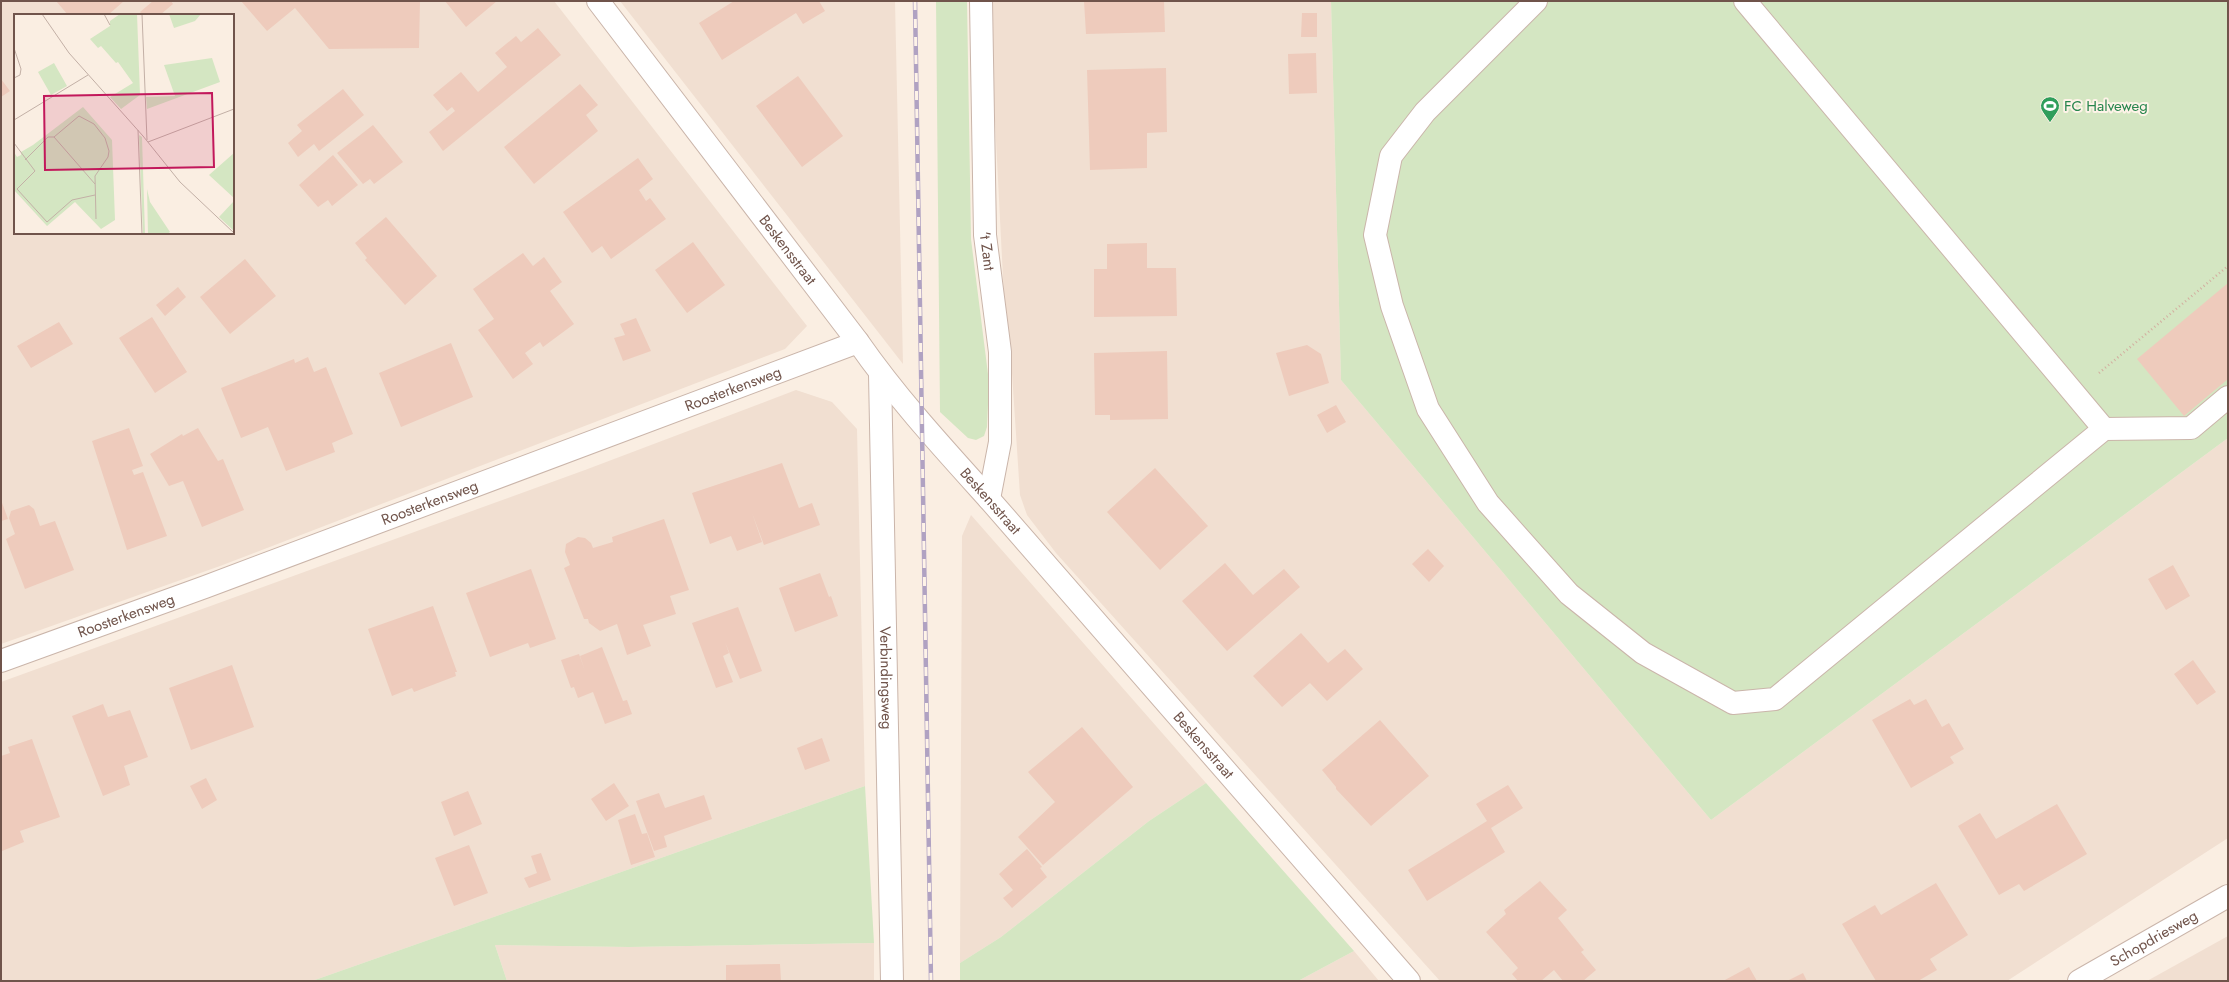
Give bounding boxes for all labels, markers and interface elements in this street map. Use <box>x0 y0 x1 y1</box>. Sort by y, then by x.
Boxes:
inset map <box>14 14 234 234</box>
sports icon: FC Halveweg <box>2039 95 2061 123</box>
place label: FC Halveweg <box>2064 95 2148 117</box>
street label: Beskensstraat <box>754 210 822 290</box>
street label: 't Zant <box>974 231 1000 272</box>
street label: Roosterkensweg <box>682 361 784 417</box>
street label: Beskensstraat <box>955 463 1027 540</box>
street label: Roosterkensweg <box>378 475 481 531</box>
street label: Roosterkensweg <box>75 588 178 643</box>
street label: Verbindingsweg <box>874 626 898 730</box>
street label: Beskensstraat <box>1168 707 1239 784</box>
street label: Schopdriesweg <box>2106 905 2202 972</box>

